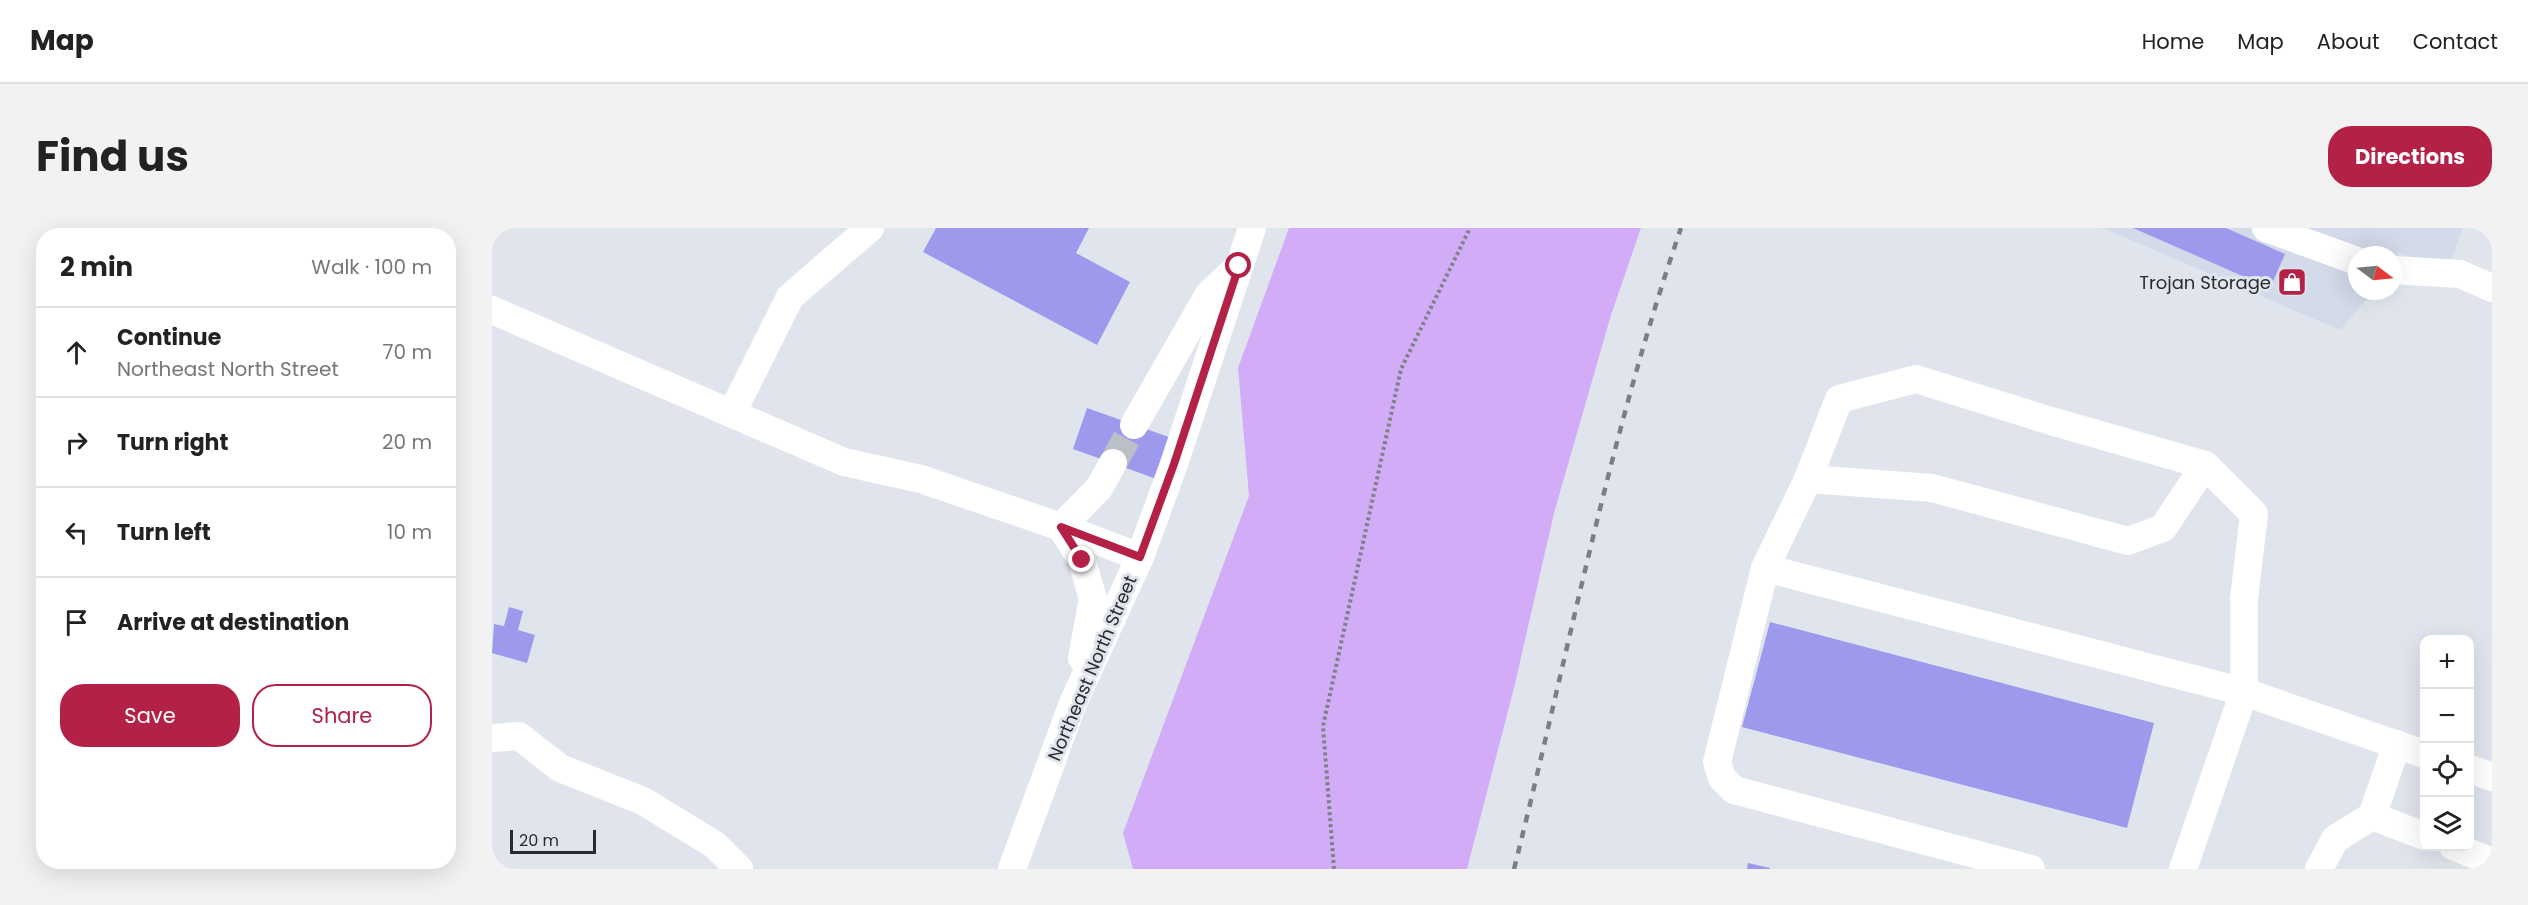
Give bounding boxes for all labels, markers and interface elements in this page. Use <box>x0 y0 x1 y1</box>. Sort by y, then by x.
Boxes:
text: Map <box>30 21 94 60</box>
text: Home <box>2142 27 2204 56</box>
text: Map <box>2237 27 2284 56</box>
text: About <box>2317 27 2380 56</box>
text: Contact <box>2413 27 2498 56</box>
button: Directions <box>2328 126 2492 187</box>
text: Find us <box>36 127 189 186</box>
north arrow <box>2348 246 2402 300</box>
text: 2 min <box>60 249 133 285</box>
route start <box>1225 252 1251 278</box>
text: Walk · 100 m <box>311 253 432 281</box>
shop icon: Trojan Storage <box>2276 266 2308 298</box>
place label: Trojan Storage <box>2139 270 2271 295</box>
text: Continue <box>117 322 221 353</box>
icon: ahead <box>60 336 93 369</box>
text: 70 m <box>383 338 432 366</box>
text: Northeast North Street <box>117 355 339 383</box>
icon: right <box>60 426 93 459</box>
text: Turn right <box>117 427 228 458</box>
text: 20 m <box>382 428 432 456</box>
icon: left <box>60 516 93 549</box>
text: Turn left <box>117 517 211 548</box>
text: 10 m <box>387 518 432 546</box>
route end <box>1068 546 1094 572</box>
street label: Northeast North Street <box>1042 571 1142 765</box>
icon: arrive <box>60 606 93 639</box>
text: Arrive at destination <box>117 607 349 638</box>
map controls <box>2420 635 2474 851</box>
button: + <box>2420 635 2474 689</box>
button: Save <box>60 684 240 747</box>
button: Share <box>252 684 432 747</box>
button: − <box>2420 689 2474 743</box>
button: locate <box>2420 743 2474 797</box>
button: layers <box>2420 797 2474 851</box>
scale bar <box>510 827 596 854</box>
text: 20 m <box>519 829 559 852</box>

